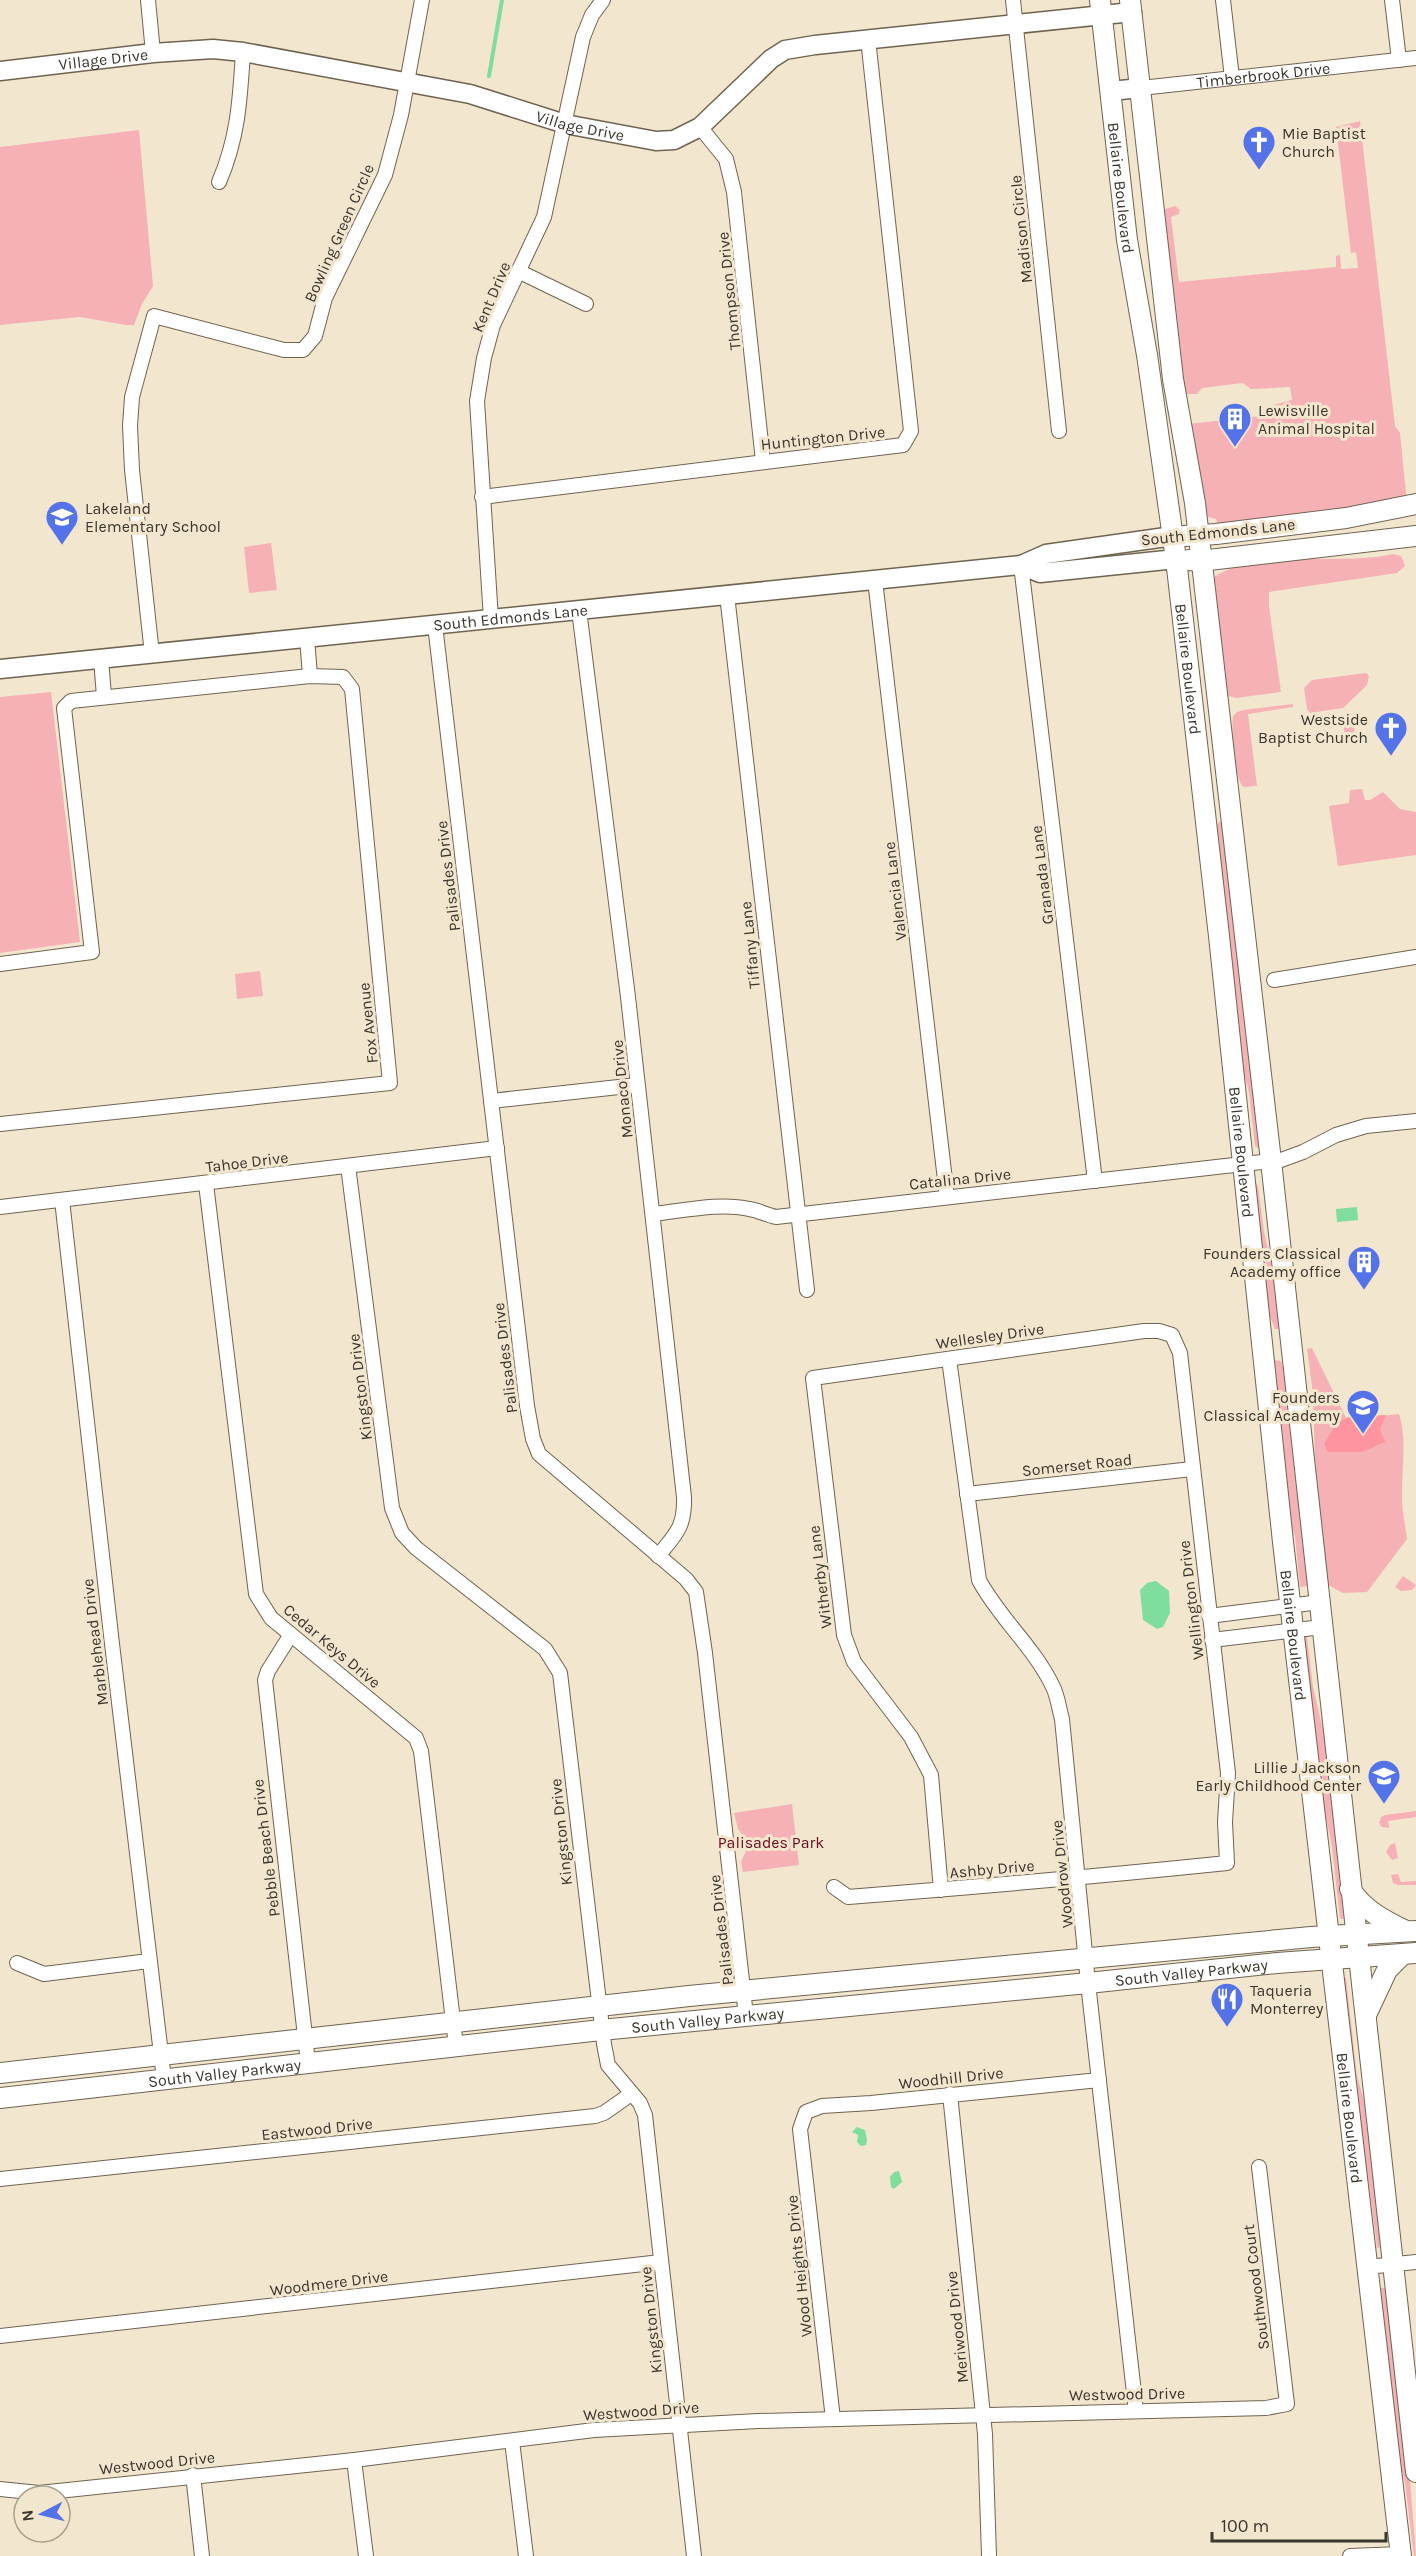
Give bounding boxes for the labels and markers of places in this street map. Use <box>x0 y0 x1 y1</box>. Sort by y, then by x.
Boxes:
church icon: Mie Baptist Church <box>1241 124 1277 171</box>
place label: Mie Baptist Church <box>1282 124 1366 161</box>
building icon: Lewisville Animal Hospital <box>1217 401 1253 448</box>
place label: Lewisville Animal Hospital <box>1258 401 1375 438</box>
school or university icon: Lakeland Elementary School <box>44 499 80 546</box>
place label: Lakeland Elementary School <box>85 499 221 536</box>
place label: Westside Baptist Church <box>1258 710 1368 747</box>
church icon: Westside Baptist Church <box>1373 710 1409 757</box>
place label: Founders Classical Academy office <box>1203 1244 1341 1281</box>
building icon: Founders Classical Academy office <box>1346 1244 1382 1291</box>
place label: Founders Classical Academy <box>1204 1388 1341 1425</box>
school or university icon: Founders Classical Academy <box>1345 1388 1381 1435</box>
place label: Lillie J Jackson Early Childhood Center <box>1195 1758 1361 1795</box>
school or university icon: Lillie J Jackson Early Childhood Center <box>1366 1758 1402 1805</box>
restaurant icon: Taqueria Monterrey <box>1209 1981 1245 2028</box>
place label: Taqueria Monterrey <box>1250 1981 1324 2018</box>

